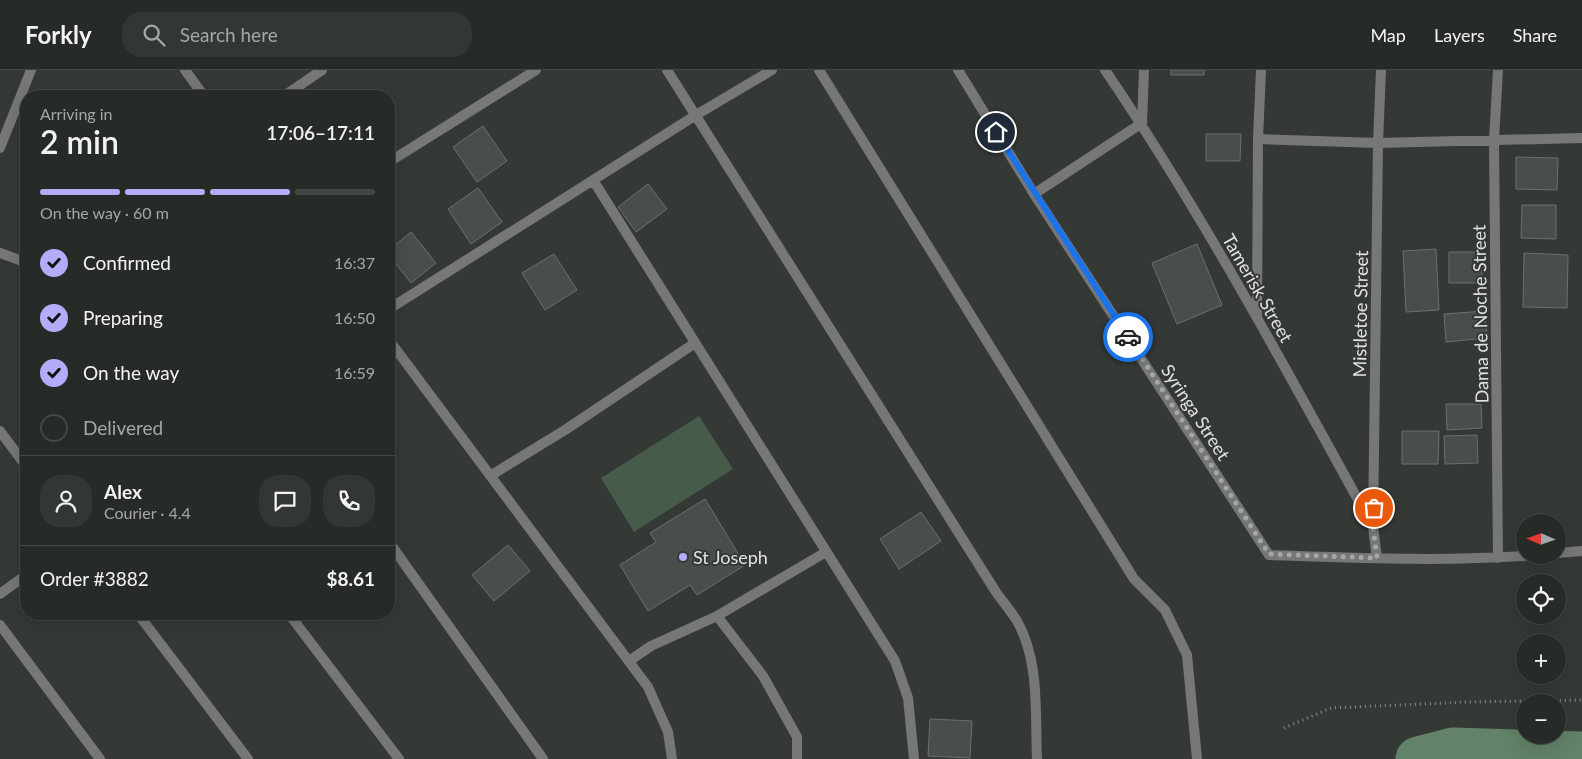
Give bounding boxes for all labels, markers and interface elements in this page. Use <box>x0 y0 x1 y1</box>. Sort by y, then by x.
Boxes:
search box <box>122 12 472 57</box>
text: Forkly <box>25 20 92 49</box>
icon: search <box>140 21 168 49</box>
text: Search here <box>180 23 278 46</box>
text: Map <box>1370 24 1406 46</box>
text: Layers <box>1434 24 1485 46</box>
text: Share <box>1513 24 1557 46</box>
text: Arriving in <box>40 104 113 123</box>
pin <box>975 111 1017 153</box>
icon: home <box>982 118 1010 146</box>
text: 17:06–17:11 <box>266 121 375 144</box>
text: 2 min <box>40 122 119 161</box>
text: On the way · 60 m <box>40 203 169 222</box>
street label: Dama de Noche Street <box>1467 224 1493 404</box>
street label: Tamerisk Street <box>1218 230 1298 347</box>
icon: check <box>40 249 68 277</box>
street label: Mistletoe Street <box>1348 250 1372 378</box>
text: Confirmed <box>83 251 171 274</box>
text: 16:37 <box>334 253 375 272</box>
icon: check <box>40 304 68 332</box>
text: Preparing <box>83 306 163 329</box>
text: 16:50 <box>334 308 375 327</box>
courier <box>1103 312 1153 362</box>
icon: car <box>1114 323 1142 351</box>
icon: check <box>40 359 68 387</box>
street label: Syringa Street <box>1157 360 1235 464</box>
text: On the way <box>83 361 179 384</box>
text: 16:59 <box>334 363 375 382</box>
text: Delivered <box>83 416 163 439</box>
button: person <box>40 475 92 527</box>
button: chat <box>259 475 311 527</box>
button: phone <box>323 475 375 527</box>
text: Alex <box>104 480 142 503</box>
pin <box>1353 487 1395 529</box>
icon: bag <box>1360 494 1388 522</box>
text: Courier · 4.4 <box>104 503 191 522</box>
north arrow <box>1516 514 1566 564</box>
map controls <box>1516 514 1566 744</box>
place label: St Joseph <box>693 546 768 568</box>
marker: St Joseph <box>677 551 689 563</box>
text: Order #3882 <box>40 567 149 590</box>
text: $8.61 <box>326 567 375 590</box>
button: locate <box>1516 574 1566 624</box>
button: + <box>1516 634 1566 684</box>
button: − <box>1516 694 1566 744</box>

